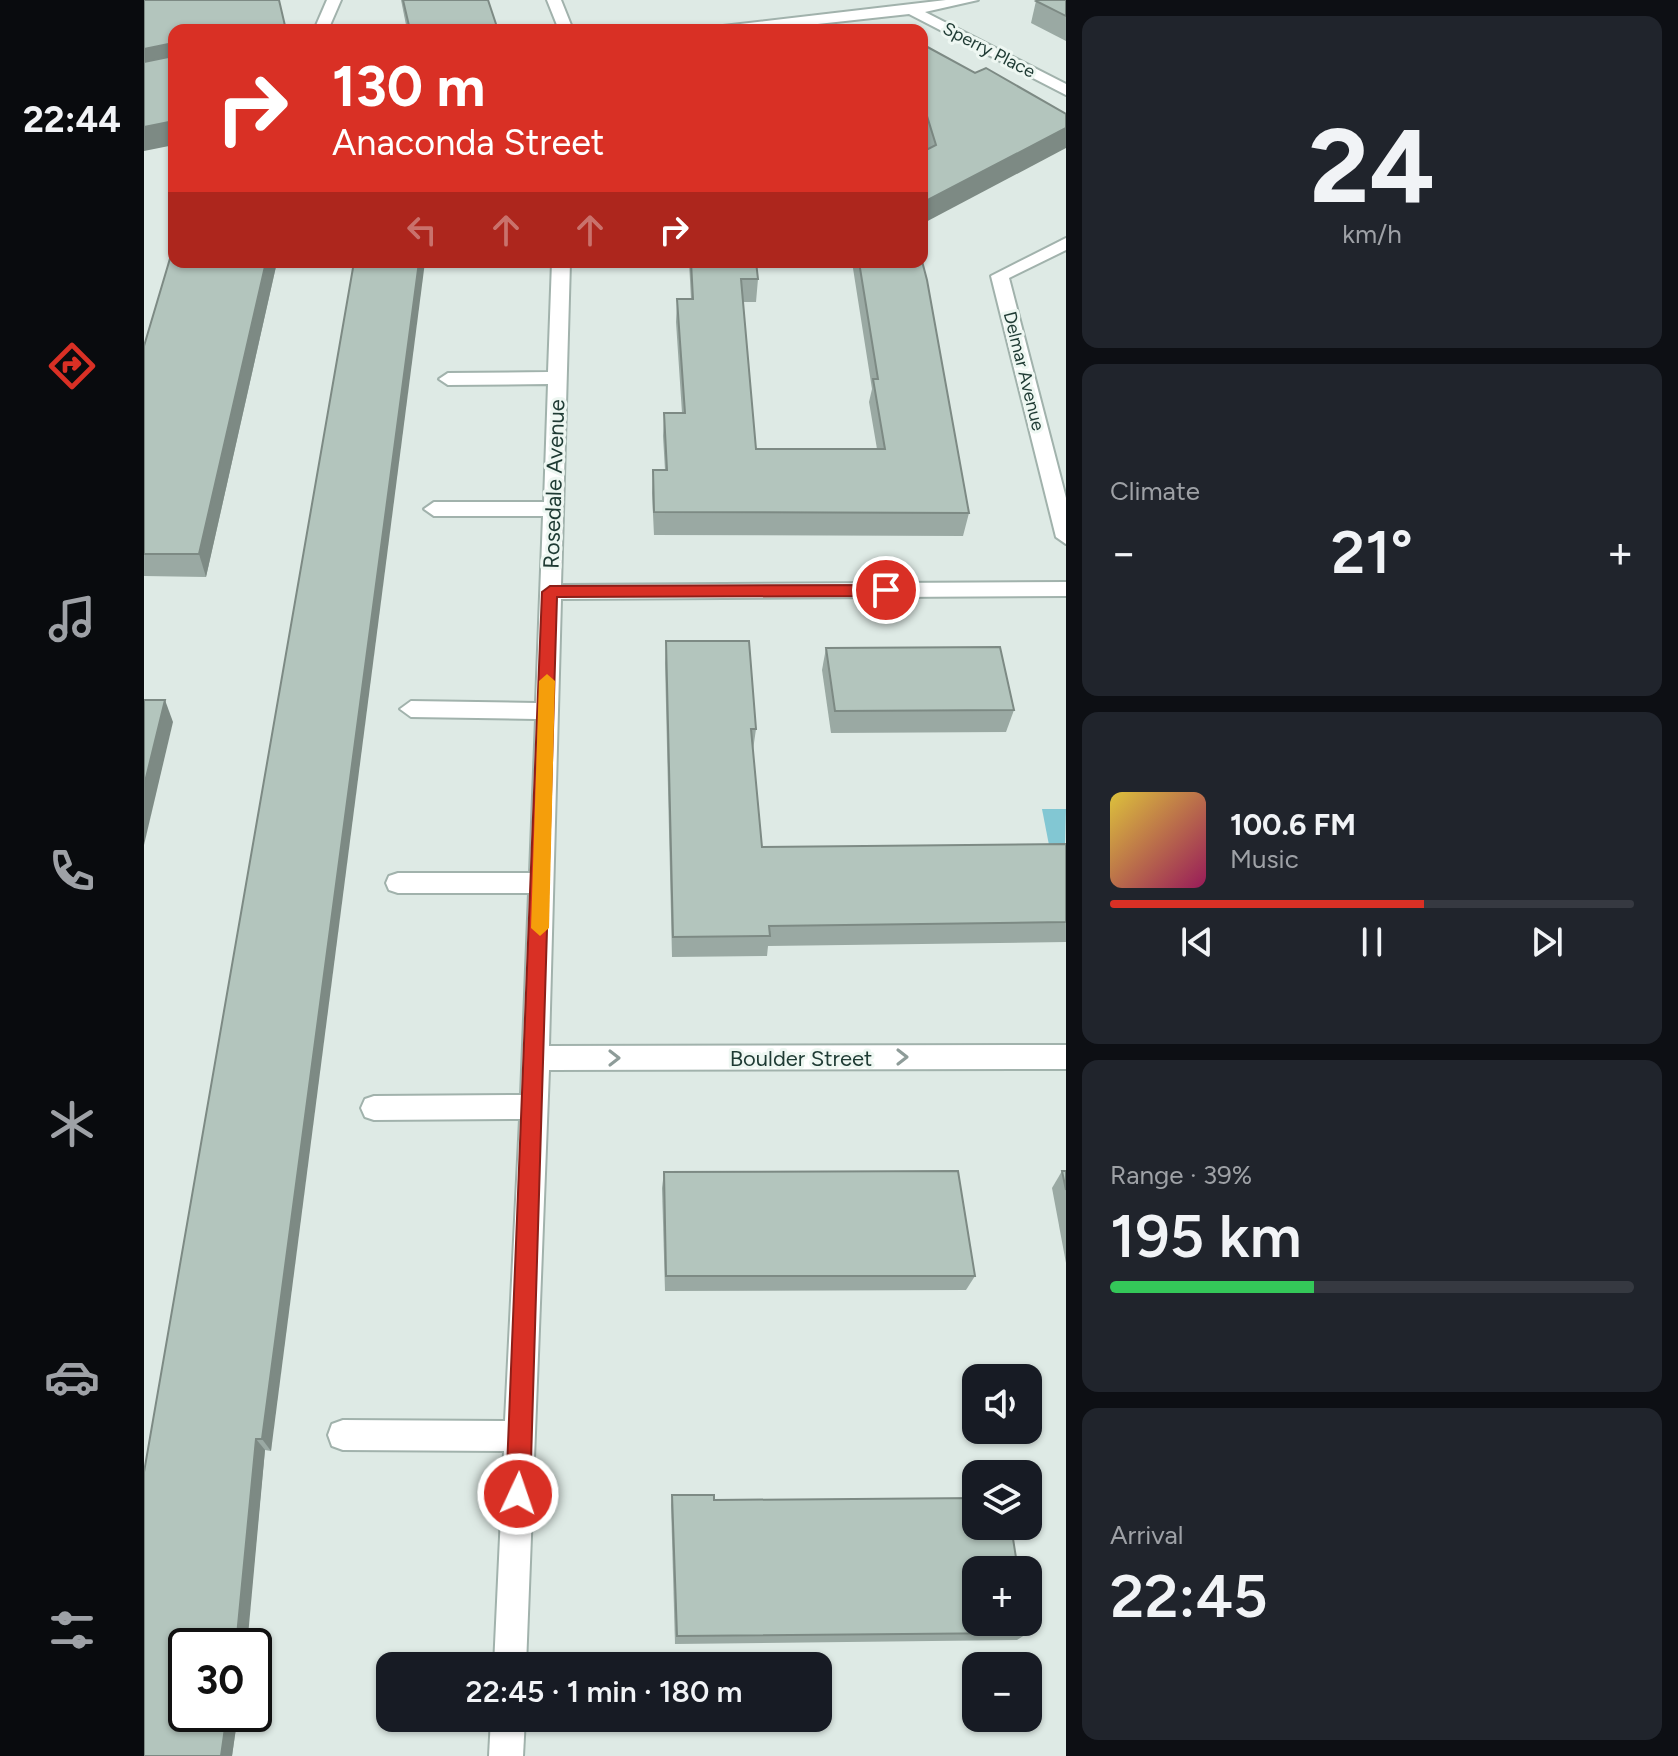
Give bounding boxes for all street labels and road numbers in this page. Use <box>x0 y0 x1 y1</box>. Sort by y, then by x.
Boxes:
street label: Sperry Place <box>939 17 1039 83</box>
street label: Delmar Avenue <box>999 309 1049 433</box>
street label: Rosedale Avenue <box>538 399 570 569</box>
street label: Boulder Street <box>730 1045 872 1072</box>

